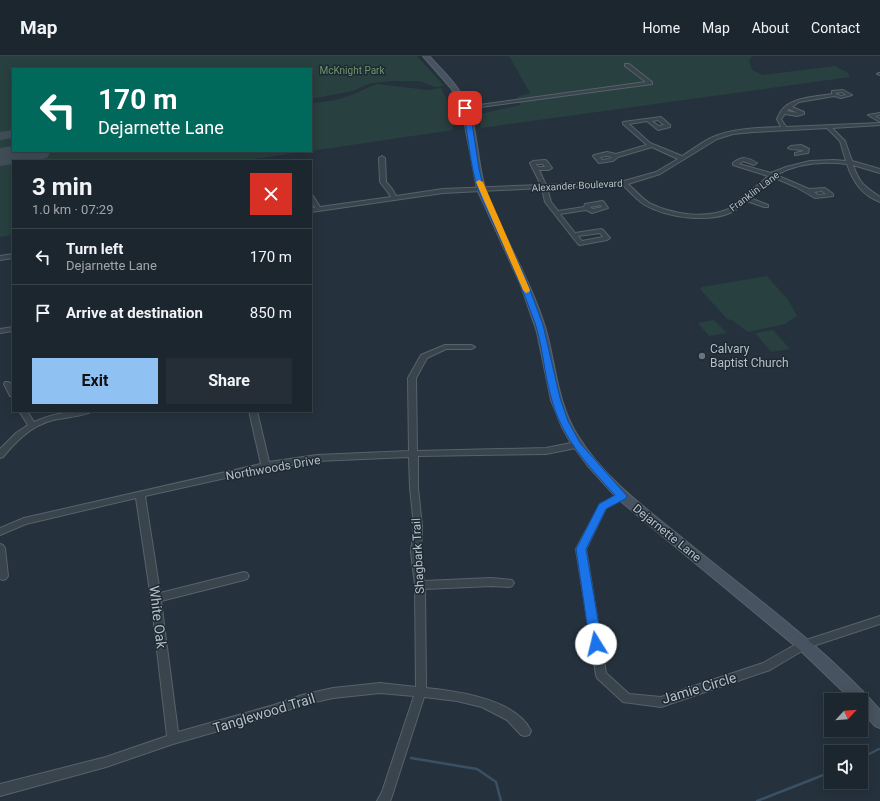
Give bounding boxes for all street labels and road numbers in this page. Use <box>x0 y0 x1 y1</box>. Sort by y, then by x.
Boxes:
street label: Franklin Lane <box>727 169 781 214</box>
street label: Alexander Boulevard <box>531 178 623 193</box>
street label: Northwoods Drive <box>225 453 321 483</box>
street label: Dejarnette Lane <box>630 501 704 565</box>
street label: Shagbark Trail <box>409 518 427 594</box>
street label: White Oak <box>146 585 170 650</box>
street label: Jamie Circle <box>660 669 738 707</box>
street label: Tanglewood Trail <box>211 690 317 736</box>

